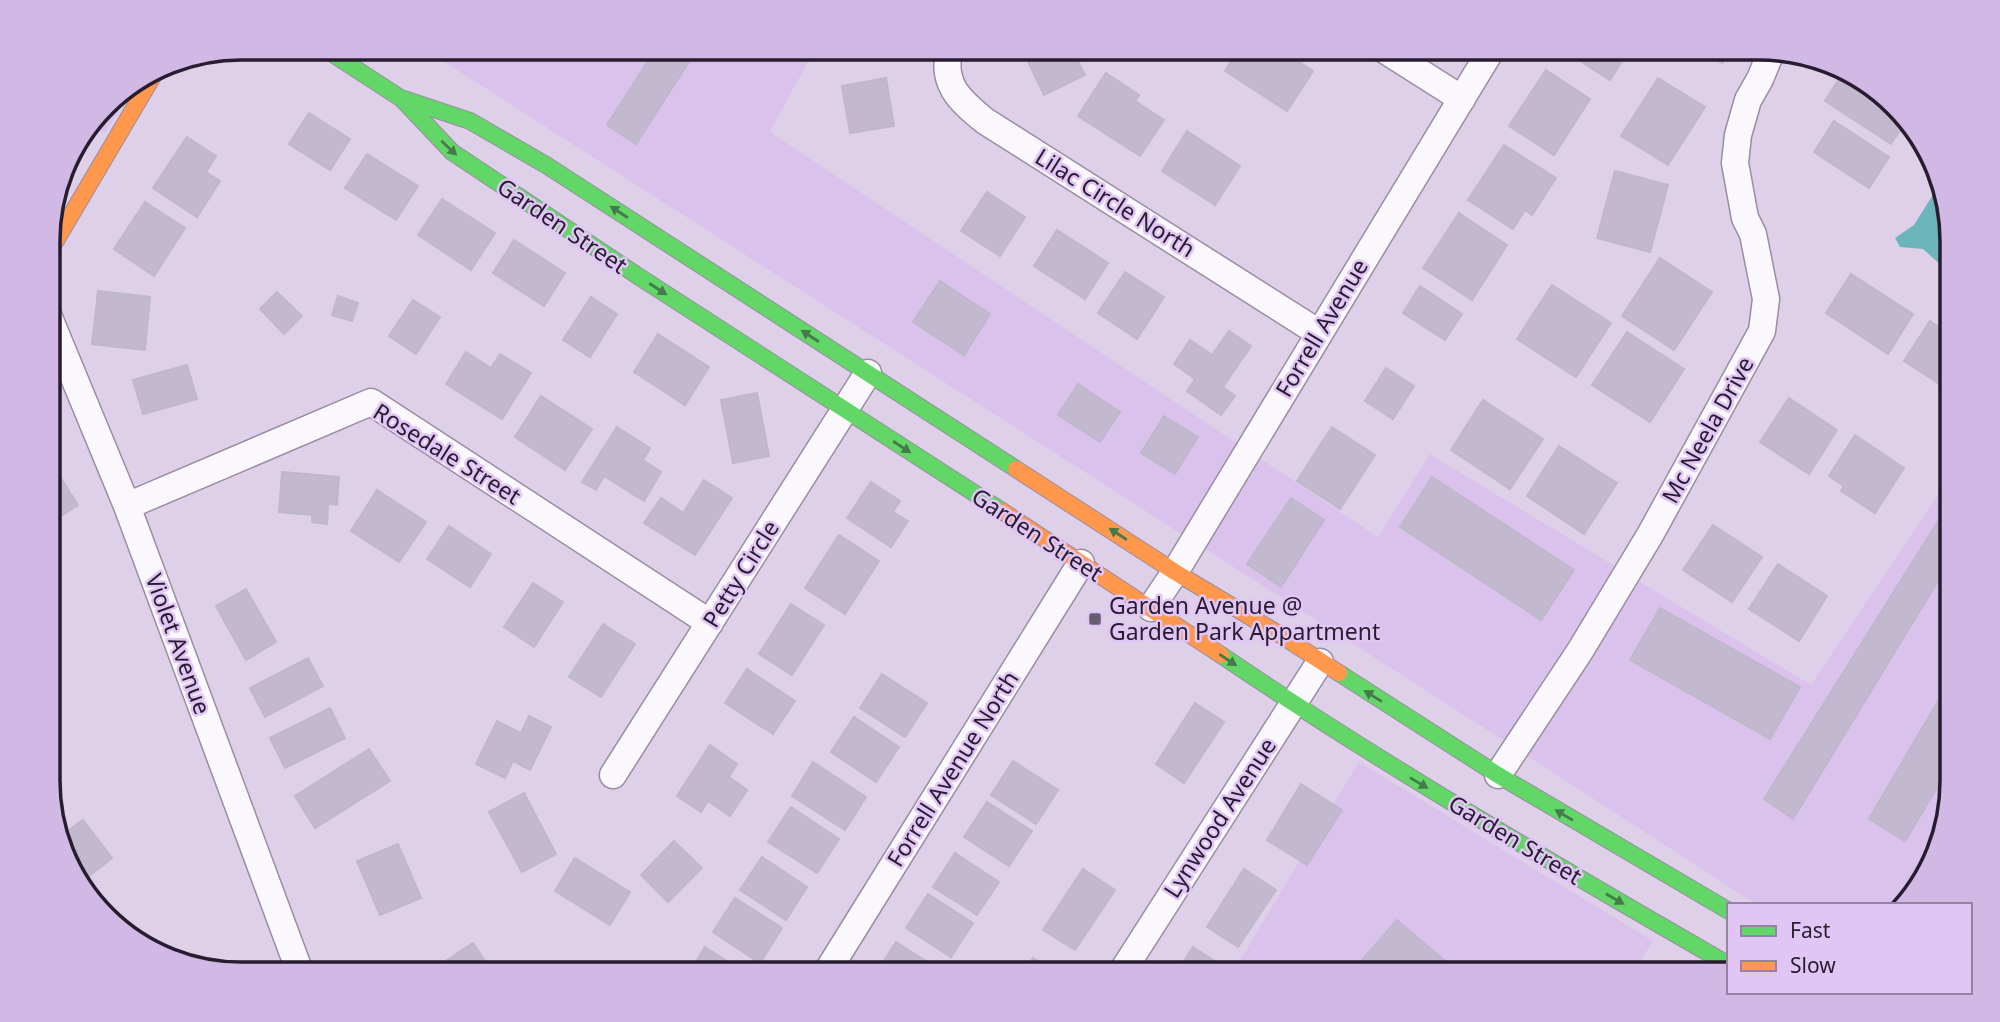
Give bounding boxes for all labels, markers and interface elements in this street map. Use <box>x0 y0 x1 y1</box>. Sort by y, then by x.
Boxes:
one-way arrow <box>440 140 458 156</box>
street label: Lilac Circle North <box>1030 140 1201 264</box>
street label: Garden Street <box>491 170 634 280</box>
one-way arrow <box>610 206 629 219</box>
street label: Forrell Avenue <box>1267 252 1375 403</box>
one-way arrow <box>648 282 667 295</box>
one-way arrow <box>801 329 820 342</box>
street label: Mc Neela Drive <box>1654 350 1761 509</box>
street label: Rosedale Street <box>368 395 527 511</box>
one-way arrow <box>893 440 911 454</box>
street label: Garden Street <box>966 480 1109 588</box>
street label: Petty Circle <box>695 514 786 633</box>
one-way arrow <box>1108 528 1127 541</box>
street label: Violet Avenue <box>139 569 219 718</box>
place label: Garden Avenue @ Garden Park Appartment <box>1109 589 1380 647</box>
marker: Garden Avenue @ Garden Park Appartment <box>1087 611 1103 627</box>
one-way arrow <box>1218 653 1237 666</box>
street label: Forrell Avenue North <box>879 664 1025 873</box>
one-way arrow <box>1363 689 1383 702</box>
street label: Lynwood Avenue <box>1155 731 1283 904</box>
one-way arrow <box>1409 777 1428 790</box>
street label: Garden Street <box>1443 787 1588 892</box>
one-way arrow <box>1555 808 1574 821</box>
one-way arrow <box>1605 893 1624 905</box>
legend <box>1727 903 1972 994</box>
text: Fast <box>1790 916 1831 944</box>
text: Slow <box>1790 951 1836 979</box>

